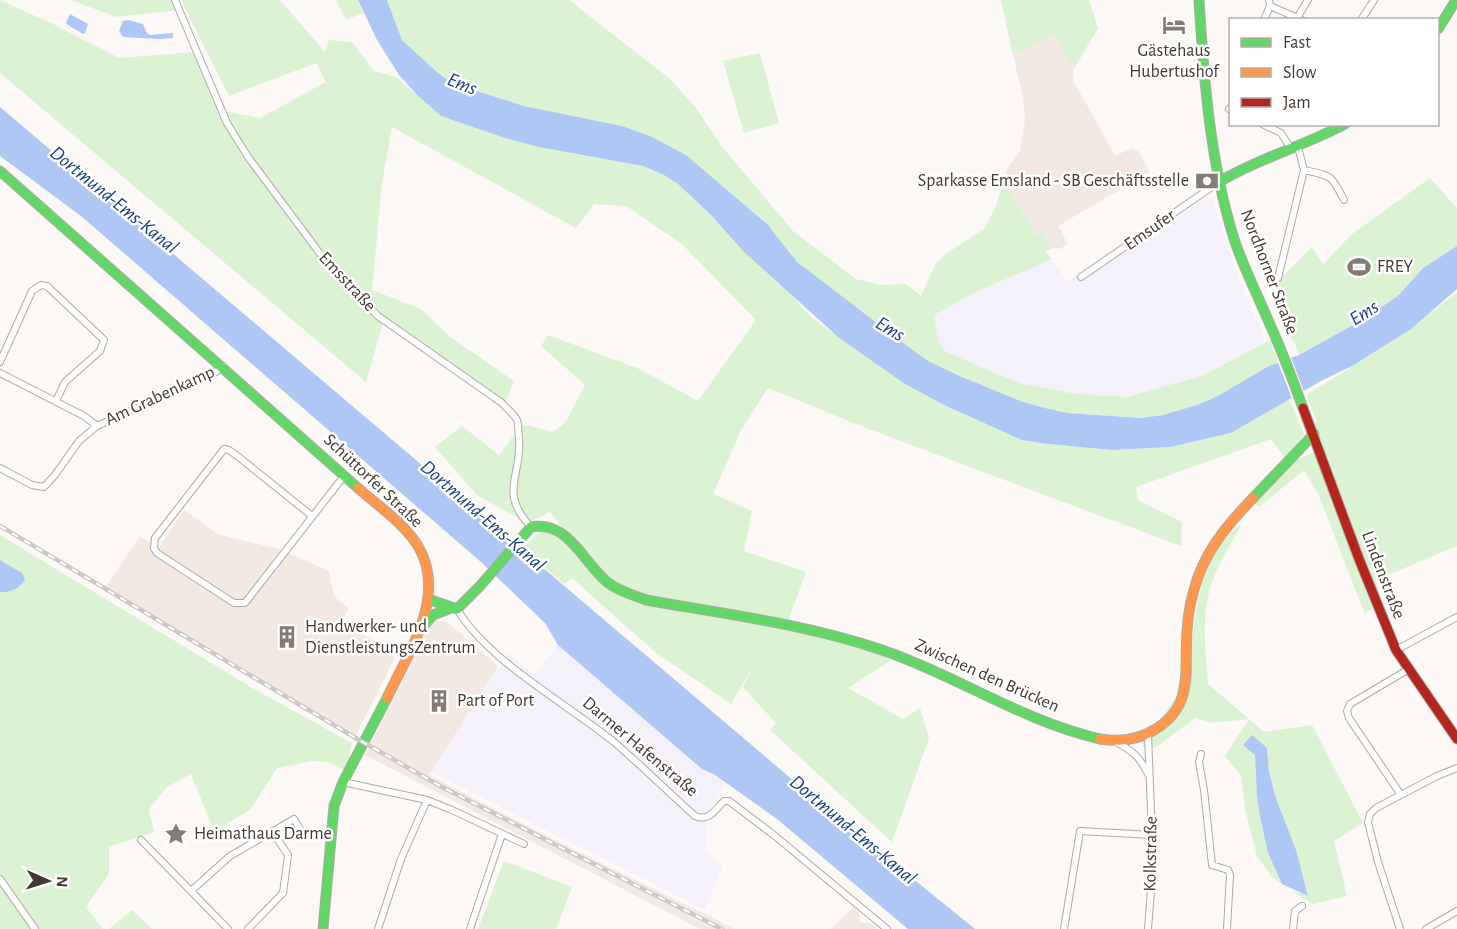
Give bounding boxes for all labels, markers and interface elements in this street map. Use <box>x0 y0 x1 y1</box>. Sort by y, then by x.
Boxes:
hotel icon: Gästehaus Hubertushof <box>1161 12 1187 38</box>
legend <box>1229 18 1439 126</box>
text: Fast <box>1283 34 1311 52</box>
place label: Gästehaus Hubertushof <box>1129 42 1220 81</box>
text: Slow <box>1283 64 1316 82</box>
water label: Ems <box>444 69 480 99</box>
text: Jam <box>1283 94 1311 112</box>
water label: Dortmund-Ems-Kanal <box>46 142 182 258</box>
bank icon: Sparkasse Emsland - SB Geschäftsstelle <box>1194 168 1220 194</box>
place label: Sparkasse Emsland - SB Geschäftsstelle <box>918 172 1189 190</box>
street label: Emsufer <box>1121 206 1179 254</box>
street label: Nordhorner Straße <box>1237 207 1301 337</box>
street label: Emsstraße <box>315 249 379 315</box>
sports icon: FREY <box>1346 254 1372 280</box>
place label: FREY <box>1377 258 1413 276</box>
water label: Ems <box>1346 296 1382 329</box>
water label: Ems <box>872 313 908 346</box>
street label: Am Grabenkamp <box>103 363 217 429</box>
street label: Schüttorfer Straße <box>320 431 426 531</box>
water label: Dortmund-Ems-Kanal <box>417 457 549 576</box>
street label: Lindenstraße <box>1358 529 1408 621</box>
place label: Handwerker- und DienstleistungsZentrum <box>305 618 476 657</box>
building icon: Handwerker- und DienstleistungsZentrum <box>274 624 300 650</box>
street label: Zwischen den Brücken <box>912 636 1062 716</box>
building icon: Part of Port <box>426 688 452 714</box>
place label: Part of Port <box>457 692 535 710</box>
street label: Darmer Hafenstraße <box>579 694 701 800</box>
water label: Dortmund-Ems-Kanal <box>786 771 920 889</box>
street label: Kolkstraße <box>1141 816 1161 892</box>
place icon: Heimathaus Darme <box>163 821 189 847</box>
place label: Heimathaus Darme <box>194 825 332 843</box>
north arrow <box>18 851 78 911</box>
text: N <box>54 876 70 888</box>

